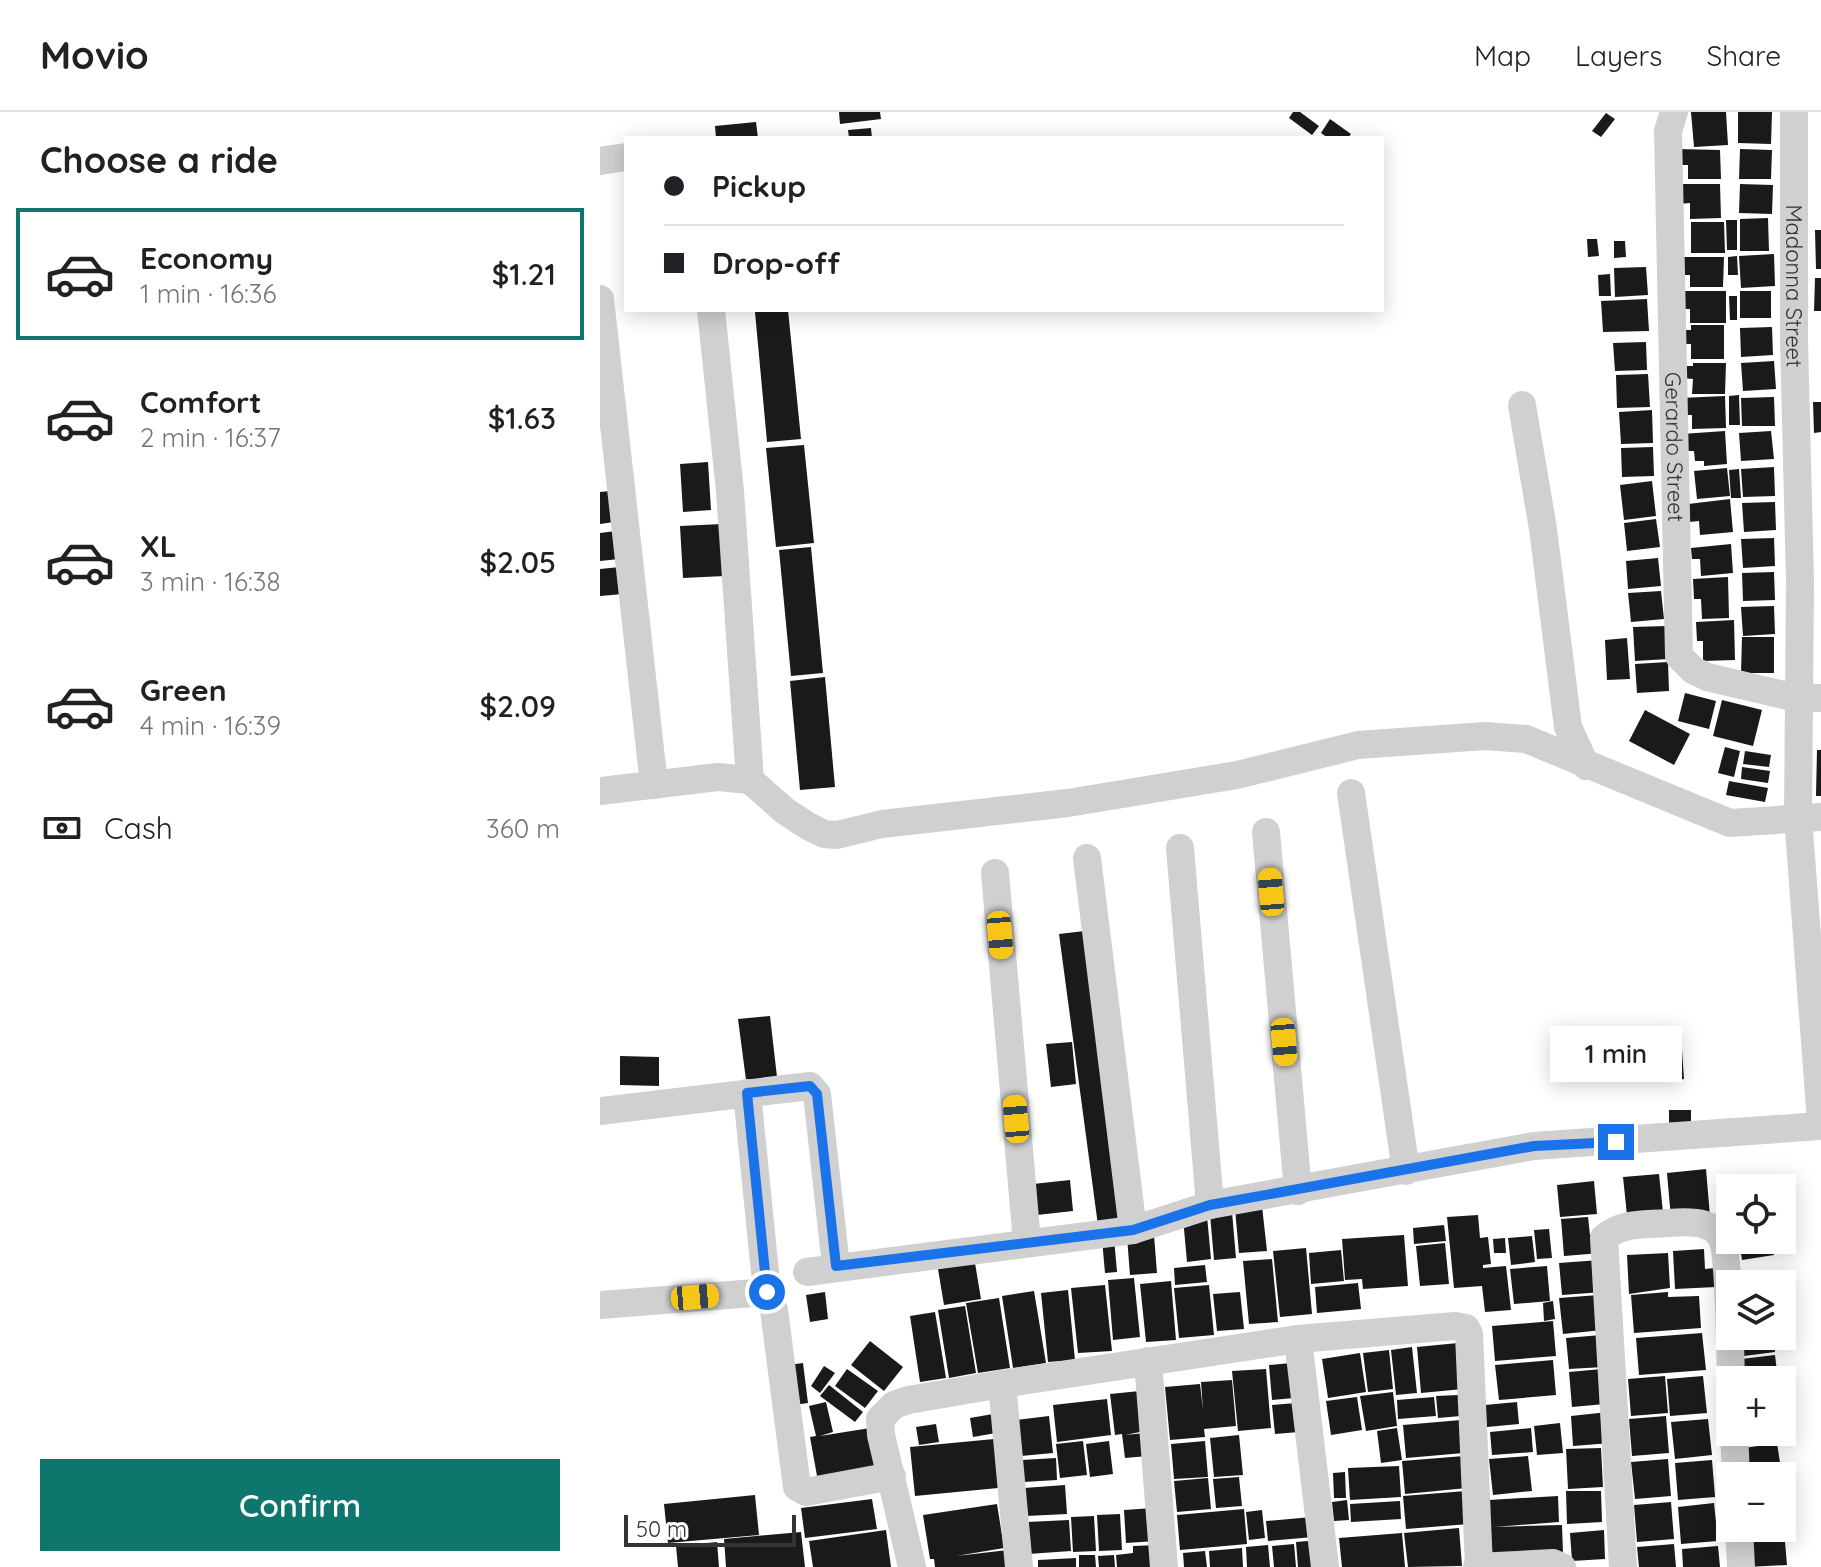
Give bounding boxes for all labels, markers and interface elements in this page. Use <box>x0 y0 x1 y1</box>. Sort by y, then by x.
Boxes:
text: Movio <box>40 31 149 79</box>
text: Map <box>1474 38 1531 73</box>
text: Layers <box>1575 38 1662 73</box>
text: Share <box>1706 38 1781 73</box>
text: Choose a ride <box>40 137 278 182</box>
text: Pickup <box>712 167 806 205</box>
street label: Madonna Street <box>1780 204 1809 368</box>
icon: car <box>44 238 116 310</box>
text: Economy <box>140 239 273 277</box>
text: Drop-off <box>712 244 840 282</box>
text: $1.21 <box>492 255 556 293</box>
text: 1 min · 16:36 <box>140 277 276 310</box>
street label: Gerardo Street <box>1659 372 1690 522</box>
icon: car <box>44 382 116 454</box>
text: Comfort <box>140 383 261 421</box>
text: $1.63 <box>488 399 556 437</box>
text: 2 min · 16:37 <box>140 421 281 454</box>
icon: car <box>44 526 116 598</box>
text: XL <box>140 527 177 565</box>
text: $2.05 <box>480 543 556 581</box>
text: 3 min · 16:38 <box>140 565 280 598</box>
icon: car <box>44 670 116 742</box>
text: Green <box>140 671 227 709</box>
text: $2.09 <box>480 687 556 725</box>
text: 4 min · 16:39 <box>140 709 281 742</box>
icon: cash <box>40 806 84 850</box>
text: Cash <box>104 809 173 847</box>
text: 360 m <box>486 812 560 845</box>
car <box>1257 867 1285 917</box>
car <box>986 910 1014 960</box>
car <box>1270 1017 1298 1067</box>
callout: 1 min <box>1550 1026 1682 1082</box>
text: 1 min <box>1585 1037 1647 1070</box>
car <box>1002 1094 1030 1144</box>
route end <box>1598 1124 1634 1160</box>
map controls <box>1716 1174 1796 1542</box>
button: locate <box>1716 1174 1796 1254</box>
button: layers <box>1716 1270 1796 1350</box>
route start <box>749 1274 785 1310</box>
car <box>670 1283 720 1311</box>
button: + <box>1716 1366 1796 1446</box>
button: Confirm <box>40 1459 560 1551</box>
button: − <box>1716 1462 1796 1542</box>
scale bar <box>624 1511 796 1547</box>
text: 50 m <box>636 1515 687 1543</box>

